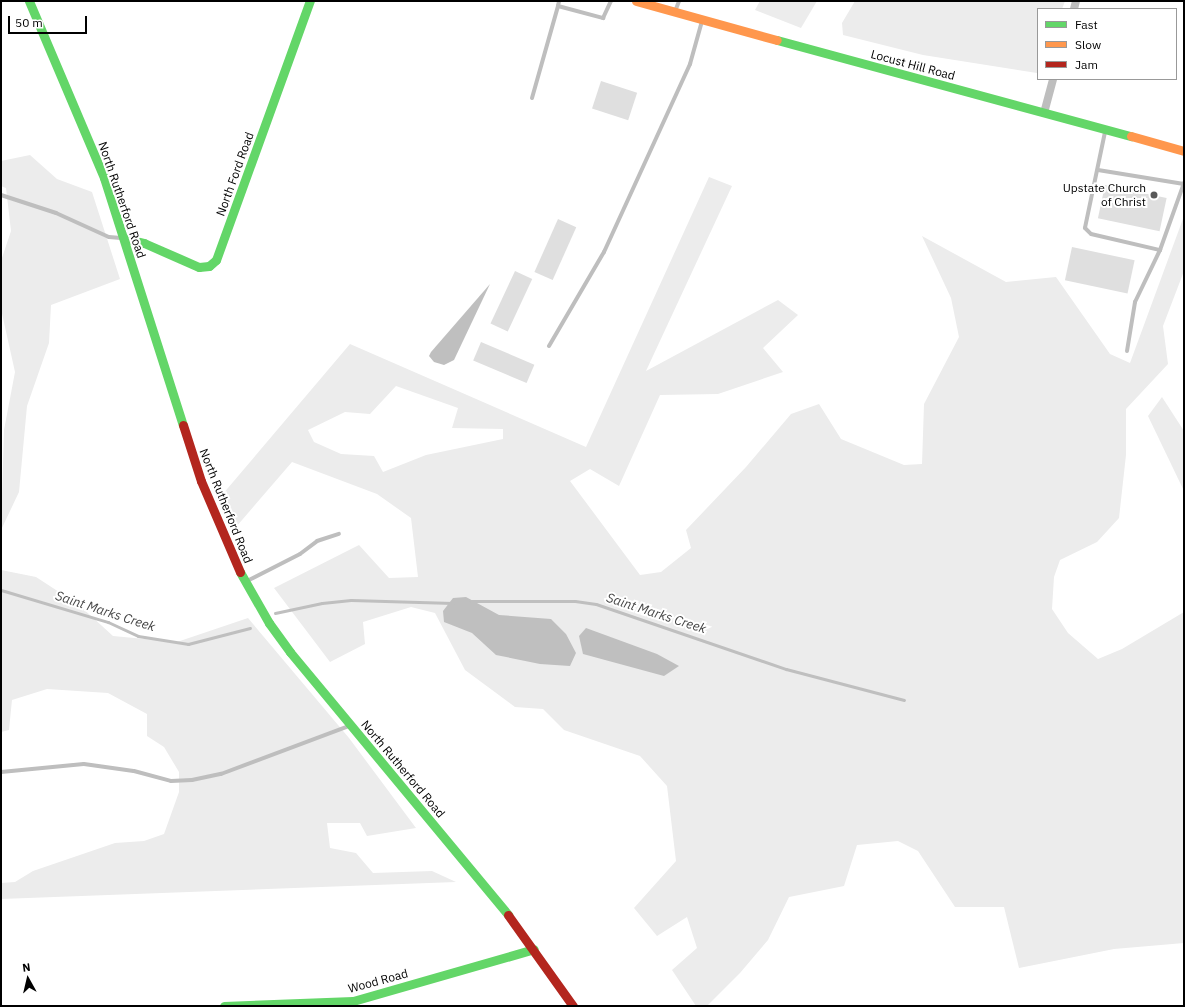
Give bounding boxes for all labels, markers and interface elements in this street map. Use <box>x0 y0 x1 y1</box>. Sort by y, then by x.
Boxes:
scale bar <box>10 8 89 34</box>
legend <box>1037 8 1177 80</box>
text: 50 m <box>15 15 43 30</box>
text: Fast <box>1075 17 1098 32</box>
text: Slow <box>1075 37 1101 52</box>
street label: Locust Hill Road <box>869 47 957 83</box>
text: Jam <box>1075 57 1098 72</box>
street label: North Ford Road <box>213 130 257 218</box>
street label: North Rutherford Road <box>95 140 149 260</box>
place label: Upstate Church of Christ <box>1063 181 1146 209</box>
marker: Upstate Church of Christ <box>1149 190 1159 200</box>
street label: North Rutherford Road <box>196 447 256 565</box>
water label: Saint Marks Creek <box>53 589 157 635</box>
water label: Saint Marks Creek <box>604 591 708 637</box>
street label: North Rutherford Road <box>358 718 448 820</box>
north arrow <box>8 959 48 999</box>
text: N <box>21 960 31 975</box>
street label: Wood Road <box>347 966 409 996</box>

